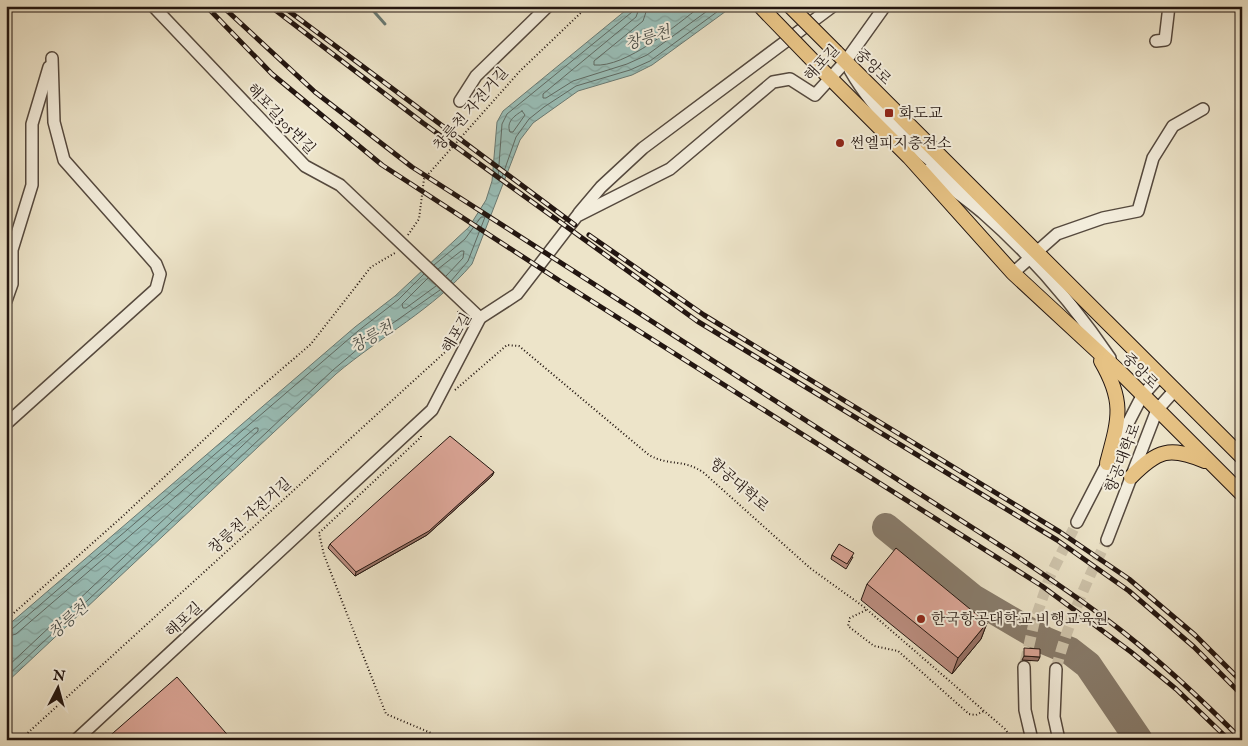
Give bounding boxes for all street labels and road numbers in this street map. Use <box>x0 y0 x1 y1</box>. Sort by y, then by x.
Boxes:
street label: 해포길 <box>800 41 844 85</box>
street label: 중앙로 <box>851 45 895 89</box>
street label: 창릉천 자전거길 <box>429 63 513 155</box>
street label: 해포길305번길 <box>243 80 319 158</box>
street label: 해포길 <box>438 309 476 357</box>
street label: 중앙로 <box>1118 349 1162 393</box>
street label: 항공대학로 <box>1101 420 1145 495</box>
street label: 항공대학로 <box>705 454 773 516</box>
street label: 창릉천 자전거길 <box>205 474 295 558</box>
street label: 해포길 <box>162 598 206 642</box>

